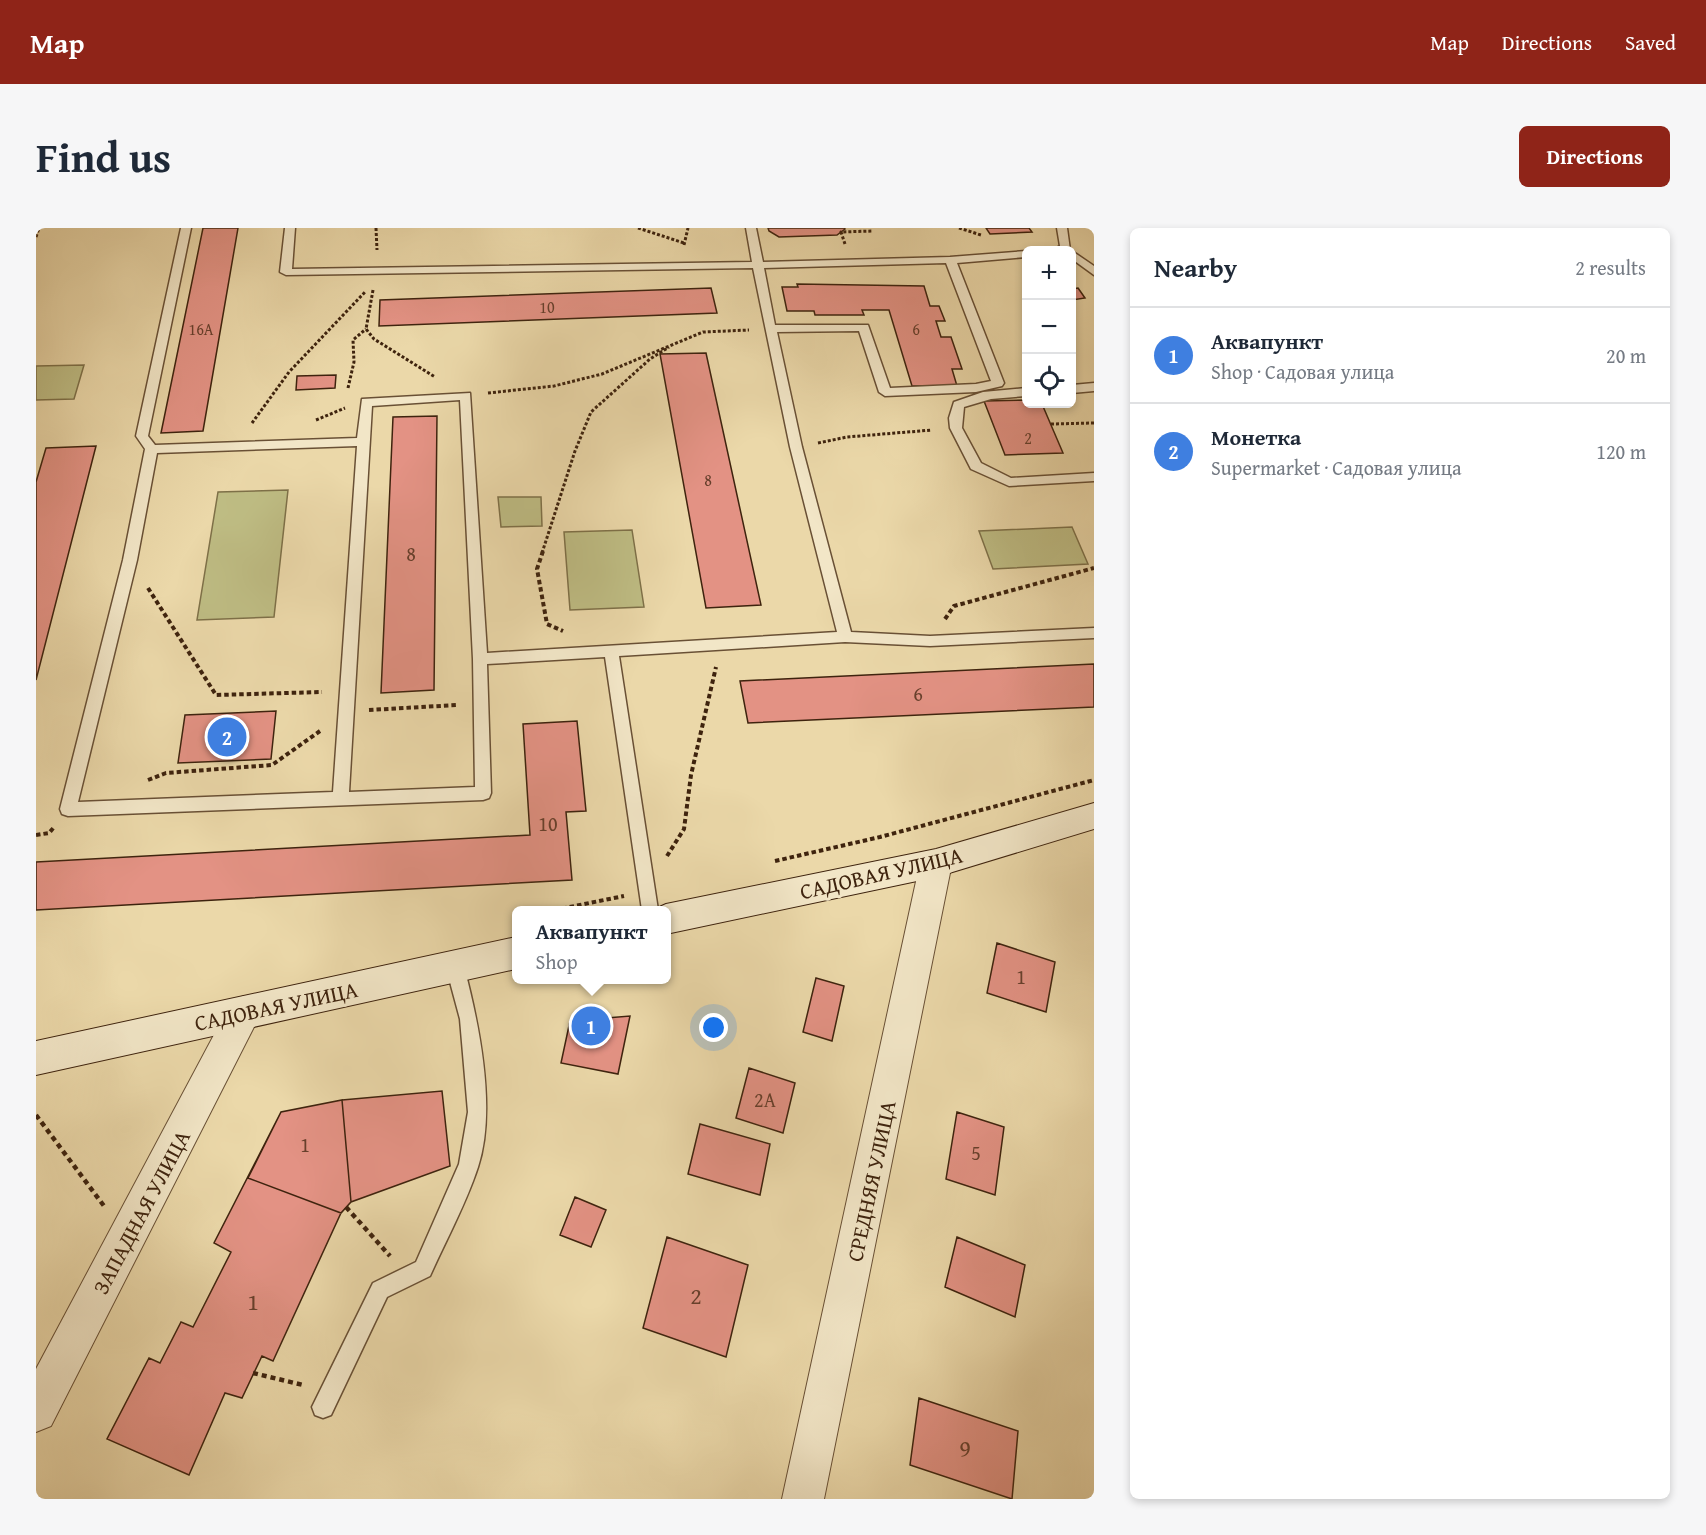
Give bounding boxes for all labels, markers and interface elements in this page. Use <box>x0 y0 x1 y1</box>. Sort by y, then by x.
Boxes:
text: Map <box>30 22 84 63</box>
text: Map <box>1430 27 1469 58</box>
text: Directions <box>1502 27 1592 58</box>
text: Saved <box>1625 27 1676 58</box>
text: Find us <box>36 126 171 187</box>
button: Directions <box>1519 126 1670 187</box>
map controls <box>1022 246 1076 408</box>
button: + <box>1022 246 1076 300</box>
text: Nearby <box>1154 248 1237 287</box>
text: 2 results <box>1575 253 1646 282</box>
house number: 10 <box>539 295 555 319</box>
button: − <box>1022 300 1076 354</box>
house number: 16А <box>188 317 214 341</box>
house number: 6 <box>912 317 920 341</box>
text: Аквапункт <box>1211 325 1323 357</box>
text: 1 <box>1168 341 1179 370</box>
text: 20 m <box>1606 341 1646 370</box>
button: locate <box>1022 354 1076 408</box>
text: Shop · Садовая улица <box>1211 357 1394 386</box>
text: Монетка <box>1211 421 1301 453</box>
house number: 2 <box>1024 426 1032 450</box>
text: 2 <box>1168 437 1179 466</box>
text: 120 m <box>1596 437 1646 466</box>
text: Supermarket · Садовая улица <box>1211 453 1462 482</box>
house number: 8 <box>704 468 712 492</box>
house number: 8 <box>406 539 416 568</box>
house number: 6 <box>913 679 923 708</box>
pin: 2 <box>208 714 246 760</box>
house number: 10 <box>538 809 558 838</box>
street label: САДОВАЯ УЛИЦА <box>797 839 966 907</box>
popup <box>512 906 671 984</box>
text: Аквапункт <box>535 915 648 947</box>
text: Shop <box>535 947 577 976</box>
house number: 1 <box>1016 962 1026 991</box>
street label: САДОВАЯ УЛИЦА <box>191 973 361 1039</box>
pin: 1 <box>572 1004 610 1048</box>
your location <box>699 1013 728 1042</box>
house number: 2А <box>754 1085 776 1114</box>
street label: СРЕДНЯЯ УЛИЦА <box>838 1097 904 1265</box>
street label: ЗАПАДНАЯ УЛИЦА <box>84 1124 198 1300</box>
house number: 1 <box>300 1130 310 1159</box>
house number: 5 <box>971 1138 981 1167</box>
house number: 2 <box>690 1278 702 1313</box>
house number: 1 <box>247 1284 259 1319</box>
house number: 9 <box>959 1430 971 1465</box>

